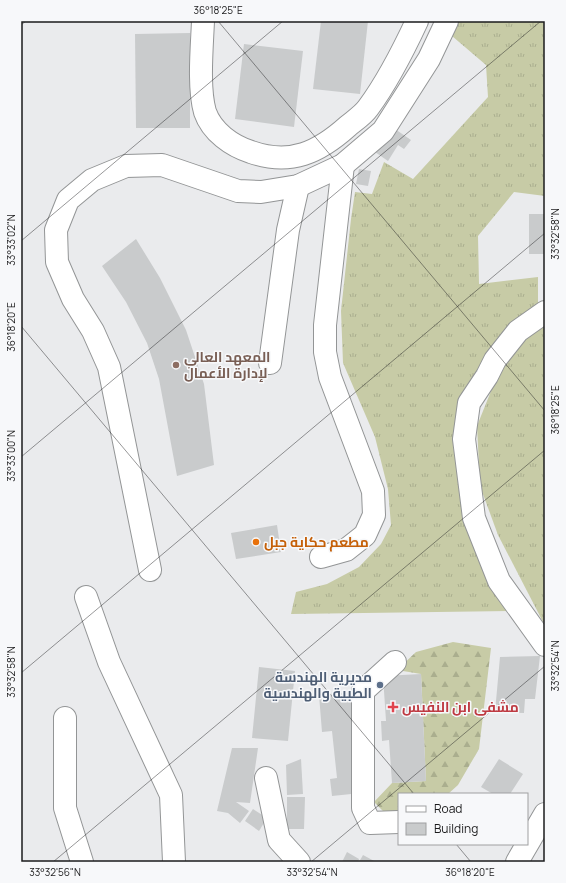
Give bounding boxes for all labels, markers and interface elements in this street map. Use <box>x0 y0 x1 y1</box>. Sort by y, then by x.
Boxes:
text: 36°18'25"E <box>193 3 243 17</box>
text: 33°32'58"N <box>548 208 562 260</box>
text: 33°33'02"N <box>4 214 18 266</box>
text: 36°18'20"E <box>4 302 18 352</box>
place label: المعهد العالي لإدارة الأعمال <box>184 347 270 383</box>
marker: المعهد العالي لإدارة الأعمال <box>171 360 181 370</box>
text: 36°18'25"E <box>548 385 562 435</box>
text: 33°33'00"N <box>4 430 18 482</box>
place label: مطعم حكاية جبل <box>264 532 369 552</box>
marker: مطعم حكاية جبل <box>251 537 261 547</box>
text: 33°32'54"N <box>548 640 562 692</box>
text: 33°32'58"N <box>4 646 18 698</box>
place label: مديرية الهندسة الطبية والهندسية <box>263 667 372 702</box>
marker: مديرية الهندسة الطبية والهندسية <box>375 680 385 690</box>
place label: مشفى ابن النفيس <box>402 697 519 716</box>
marker: مشفى ابن النفيس <box>387 701 399 713</box>
legend <box>398 793 528 845</box>
text: Road <box>434 800 462 817</box>
text: Building <box>434 820 478 837</box>
text: 33°32'56"N <box>29 865 81 879</box>
text: 33°32'54"N <box>286 865 338 879</box>
text: 36°18'20"E <box>445 865 495 879</box>

